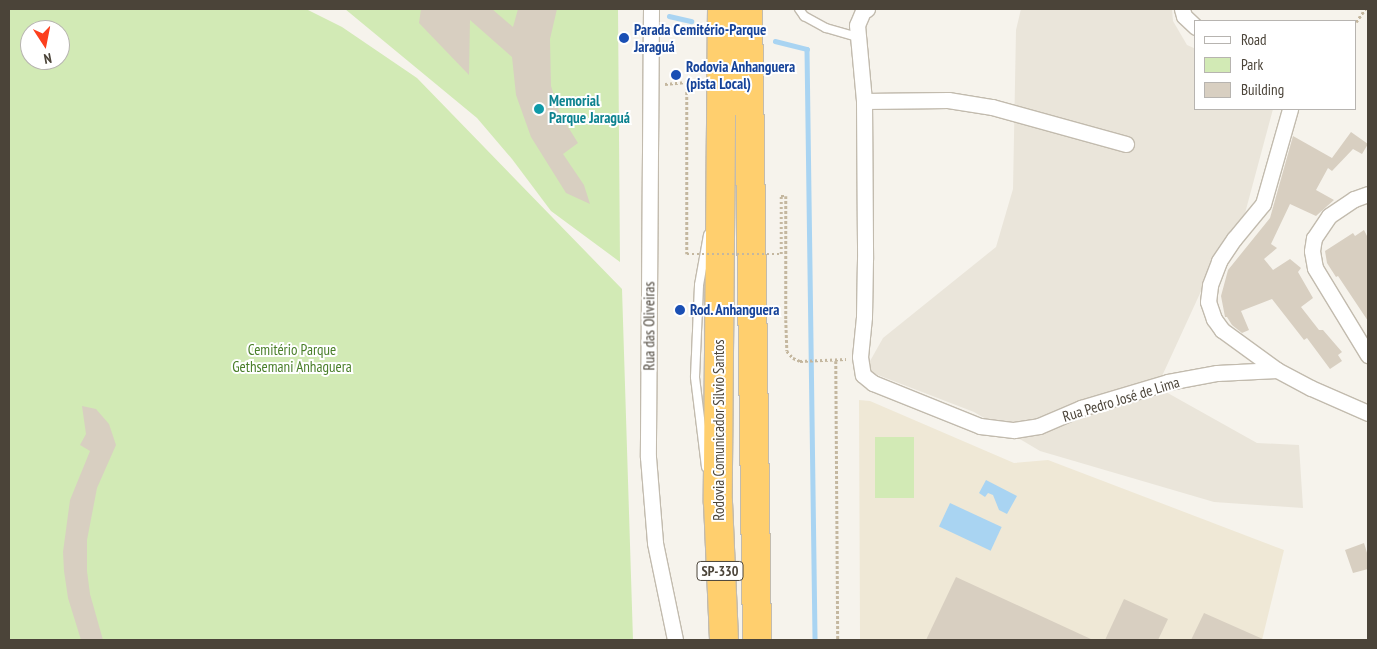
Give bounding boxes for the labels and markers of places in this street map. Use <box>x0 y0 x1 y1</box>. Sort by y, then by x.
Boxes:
place label: Parada Cemitério-Parque Jaraguá <box>634 20 767 55</box>
marker: Parada Cemitério-Parque Jaraguá <box>618 32 630 44</box>
place label: Rodovia Anhanguera (pista Local) <box>686 57 796 92</box>
marker: Rodovia Anhanguera (pista Local) <box>670 69 682 81</box>
place label: Memorial Parque Jaraguá <box>549 91 630 126</box>
marker: Memorial Parque Jaraguá <box>533 103 545 115</box>
place label: Rod. Anhanguera <box>690 301 781 319</box>
marker: Rod. Anhanguera <box>674 304 686 316</box>

